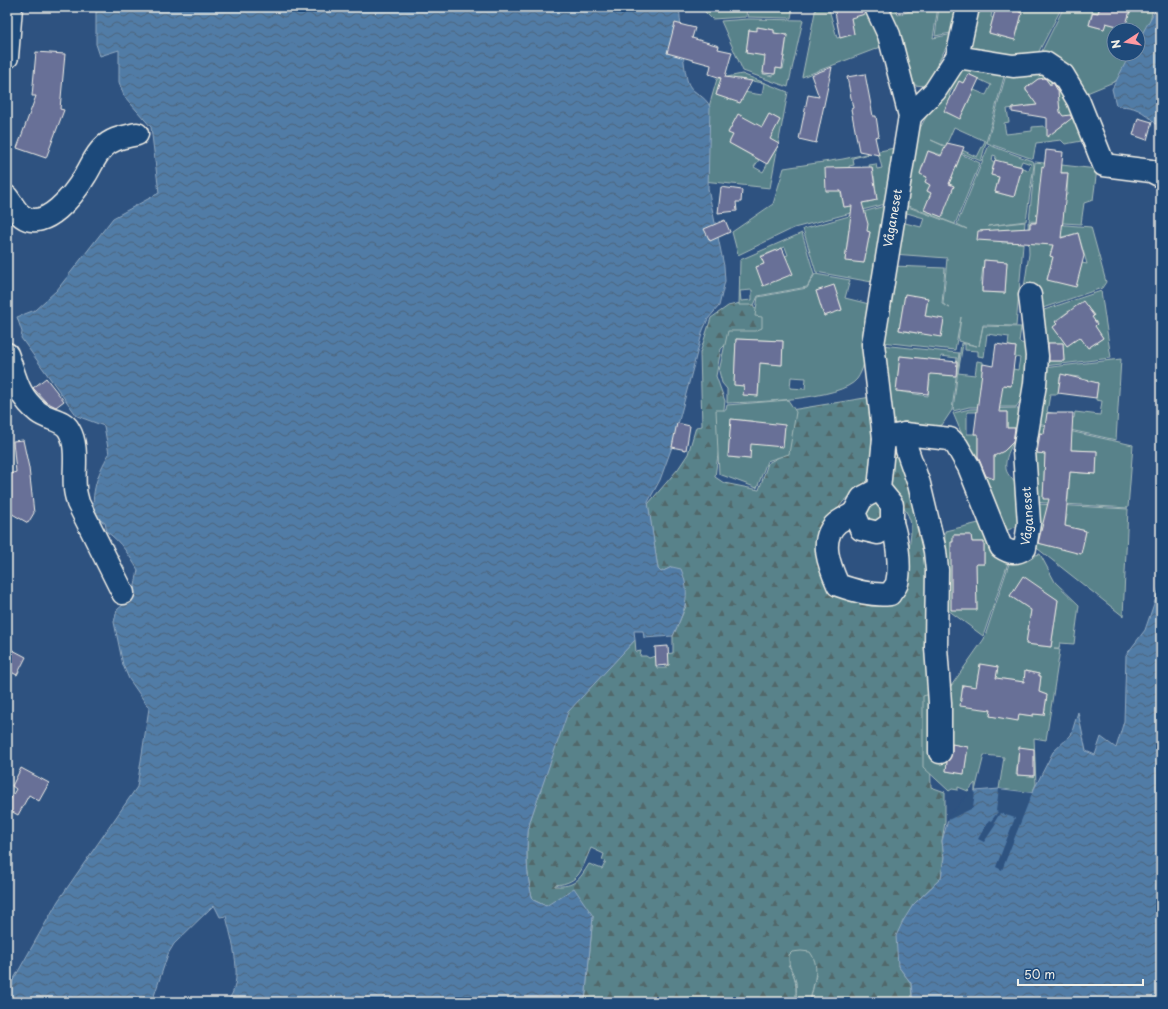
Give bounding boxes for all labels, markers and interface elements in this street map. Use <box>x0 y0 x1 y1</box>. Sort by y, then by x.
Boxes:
north arrow <box>1106 22 1146 62</box>
text: N <box>1106 38 1125 50</box>
street label: Våganeset <box>878 187 906 248</box>
street label: Våganeset <box>1016 486 1037 547</box>
scale bar <box>1018 961 1143 987</box>
text: 50 m <box>1024 965 1055 983</box>

